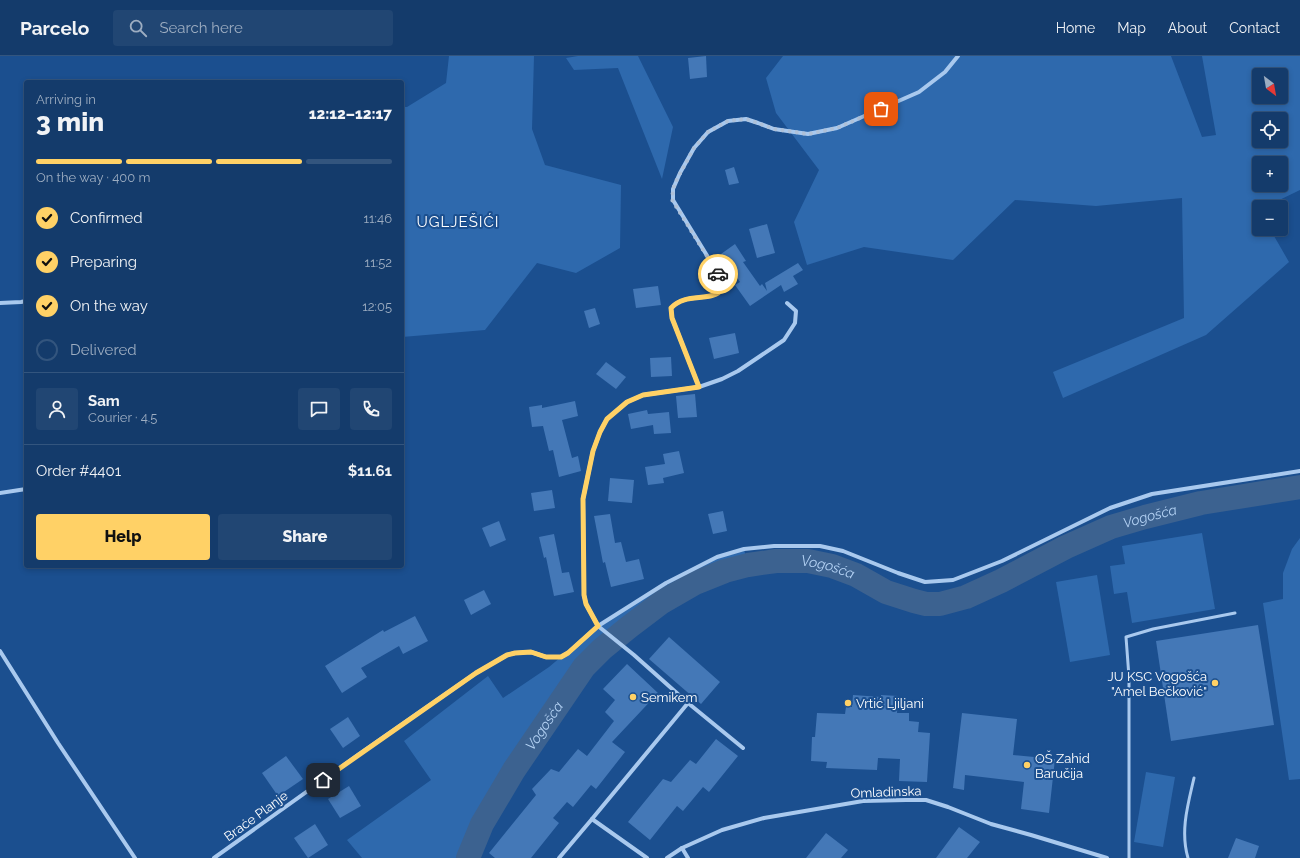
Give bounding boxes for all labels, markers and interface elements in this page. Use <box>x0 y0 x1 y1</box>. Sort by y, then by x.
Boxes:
search box <box>113 10 393 46</box>
text: Parcelo <box>20 17 89 39</box>
icon: search <box>127 17 149 39</box>
text: Search here <box>159 19 243 37</box>
text: Home <box>1056 20 1095 36</box>
text: Map <box>1117 20 1146 36</box>
text: About <box>1168 20 1207 36</box>
text: Contact <box>1229 20 1280 36</box>
north arrow <box>1252 68 1288 104</box>
map controls <box>1252 68 1288 236</box>
text: Arriving in <box>36 92 96 107</box>
pin <box>864 92 898 126</box>
icon: bag <box>870 98 892 120</box>
text: 12:12–12:17 <box>309 105 392 123</box>
text: 3 min <box>36 107 104 137</box>
button: locate <box>1252 112 1288 148</box>
button: + <box>1252 156 1288 192</box>
text: On the way · 400 m <box>36 170 150 185</box>
button: − <box>1252 200 1288 236</box>
icon: check <box>36 207 58 229</box>
text: Confirmed <box>70 209 143 227</box>
text: 11:46 <box>363 211 392 226</box>
district label: UGLJEŠIĆI <box>417 212 499 231</box>
icon: check <box>36 251 58 273</box>
text: Preparing <box>70 253 137 271</box>
courier <box>698 254 738 294</box>
text: 11:52 <box>365 255 392 270</box>
icon: car <box>707 263 729 285</box>
icon: check <box>36 295 58 317</box>
text: On the way <box>70 297 148 315</box>
text: 12:05 <box>362 299 392 314</box>
text: Delivered <box>70 341 137 359</box>
button: person <box>36 388 78 430</box>
button: chat <box>298 388 340 430</box>
button: phone <box>350 388 392 430</box>
text: Sam <box>88 392 120 410</box>
text: Courier · 4.5 <box>88 410 157 425</box>
text: Order #4401 <box>36 462 121 480</box>
text: $11.61 <box>348 462 392 480</box>
water label: Vogošća <box>1121 501 1178 531</box>
button: Help <box>36 514 210 560</box>
button: Share <box>218 514 392 560</box>
water label: Vogošća <box>801 553 857 582</box>
place label: JU KSC Vogošća "Amel Bečković" <box>1108 669 1207 699</box>
marker: JU KSC Vogošća "Amel Bečković" <box>1210 678 1220 688</box>
place label: Semikem <box>641 690 697 705</box>
marker: Semikem <box>628 692 638 702</box>
place label: Vrtić Ljiljani <box>856 696 924 711</box>
marker: Vrtić Ljiljani <box>843 698 853 708</box>
water label: Vogošća <box>522 699 566 753</box>
place label: OŠ Zahid Baručija <box>1035 750 1090 781</box>
marker: OŠ Zahid Baručija <box>1022 760 1032 770</box>
pin <box>306 763 340 797</box>
icon: home <box>312 769 334 791</box>
street label: Omladinska <box>850 783 922 801</box>
street label: Braće Planje <box>221 788 291 844</box>

